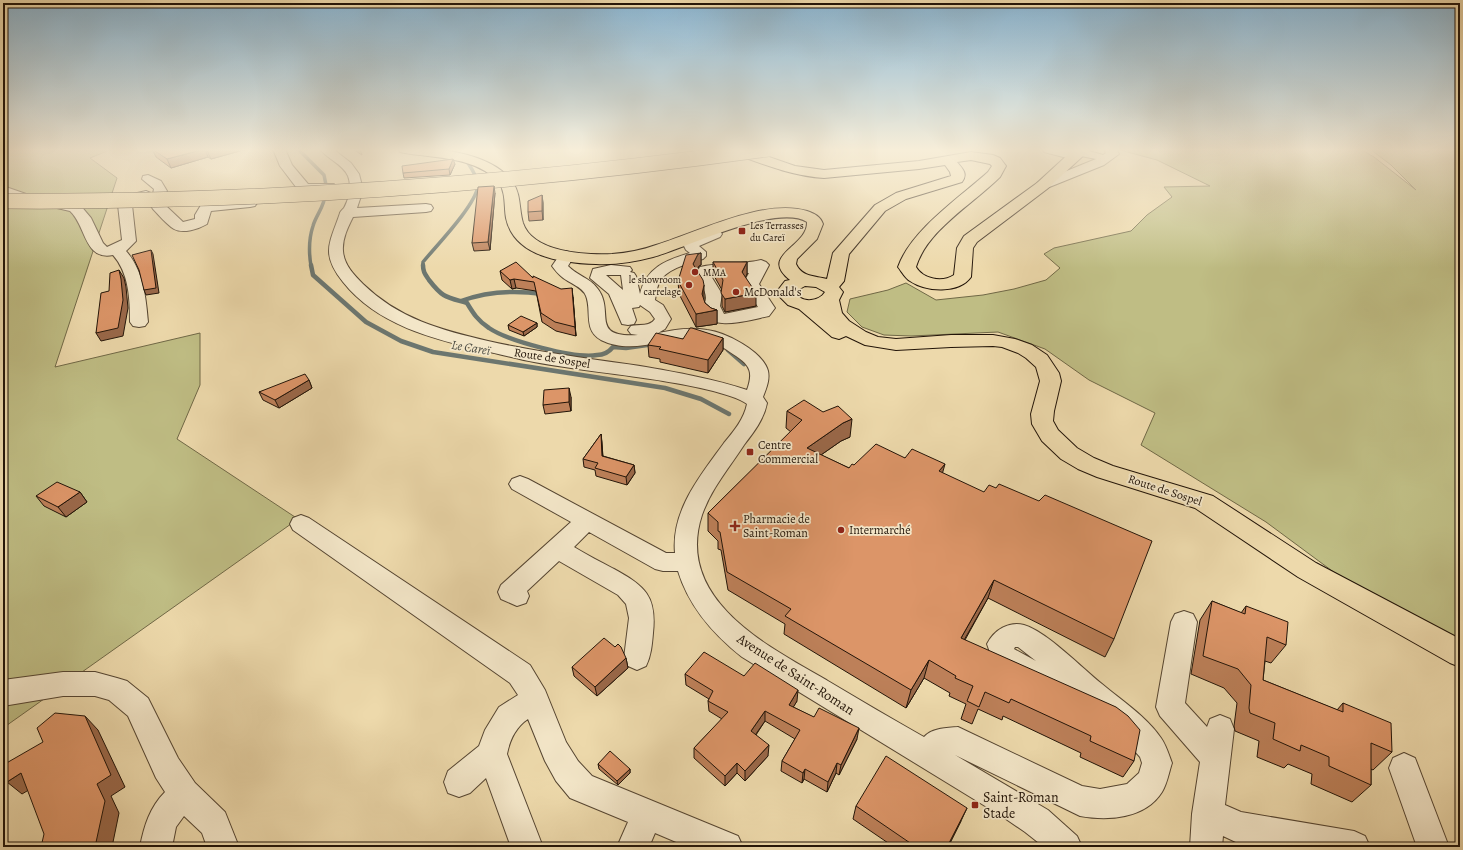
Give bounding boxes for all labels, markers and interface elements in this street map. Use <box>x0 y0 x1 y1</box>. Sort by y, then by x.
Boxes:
place label: Les Terrasses du Careï <box>750 219 804 244</box>
marker: Les Terrasses du Careï <box>737 226 747 236</box>
place label: MMA <box>703 266 726 279</box>
marker: MMA <box>690 267 700 277</box>
place label: le showroom carrelage <box>629 273 682 298</box>
marker: le showroom carrelage <box>684 280 694 290</box>
place label: McDonald's <box>744 284 802 300</box>
marker: McDonald's <box>731 287 741 297</box>
water label: Le Careï <box>450 336 492 359</box>
street label: Route de Sospel <box>513 344 591 372</box>
place label: Centre Commercial <box>758 437 818 467</box>
marker: Centre Commercial <box>745 447 755 457</box>
street label: Route de Sospel <box>1126 471 1204 510</box>
place label: Pharmacie de Saint-Roman <box>743 511 810 541</box>
marker: Pharmacie de Saint-Roman <box>730 521 740 531</box>
place label: Intermarché <box>849 522 911 538</box>
marker: Intermarché <box>836 525 846 535</box>
street label: Avenue de Saint-Roman <box>732 629 859 720</box>
place label: Saint-Roman Stade <box>983 788 1059 823</box>
marker: Saint-Roman Stade <box>970 800 980 810</box>

